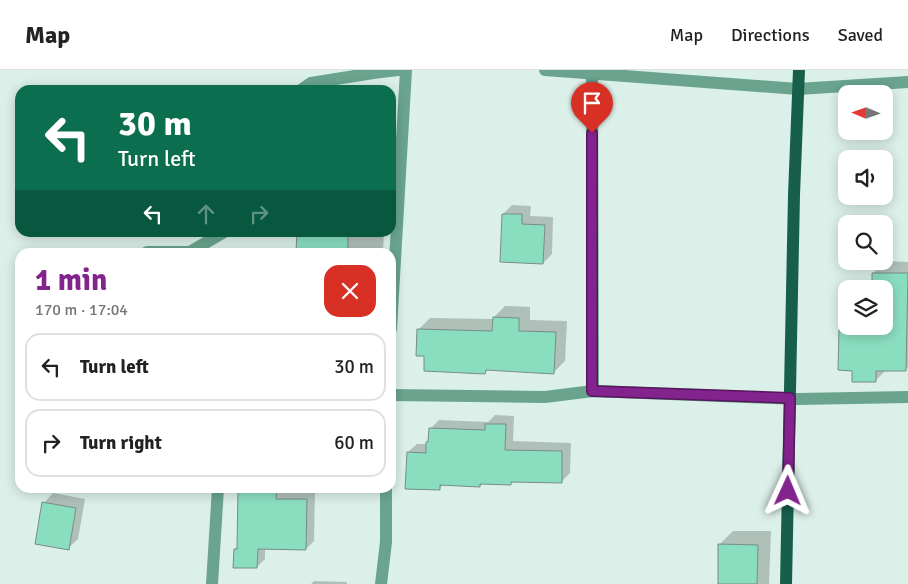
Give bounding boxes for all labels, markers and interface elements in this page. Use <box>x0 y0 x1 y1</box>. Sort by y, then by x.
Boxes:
text: Map <box>25 20 70 50</box>
text: Map <box>670 24 703 46</box>
text: Directions <box>731 24 810 46</box>
text: Saved <box>838 24 883 46</box>
pin <box>571 82 613 133</box>
north arrow <box>838 85 892 140</box>
map controls <box>838 85 893 335</box>
icon: arrive <box>578 89 606 117</box>
text: 30 m <box>118 102 192 145</box>
icon: left <box>35 105 100 170</box>
text: Turn left <box>118 145 196 172</box>
button: sound <box>838 150 893 205</box>
icon: left <box>139 200 167 228</box>
icon: ahead <box>192 200 220 228</box>
icon: right <box>245 200 273 228</box>
button: search <box>838 215 893 270</box>
text: 1 min <box>35 262 107 299</box>
button: close <box>324 265 376 317</box>
button: layers <box>838 280 893 335</box>
text: 170 m · 17:04 <box>35 300 128 320</box>
icon: left <box>37 353 65 381</box>
text: Turn left <box>80 355 149 379</box>
text: 30 m <box>334 355 374 379</box>
icon: right <box>37 429 65 457</box>
text: Turn right <box>80 431 162 455</box>
text: 60 m <box>334 431 374 455</box>
position arrow <box>761 464 813 516</box>

